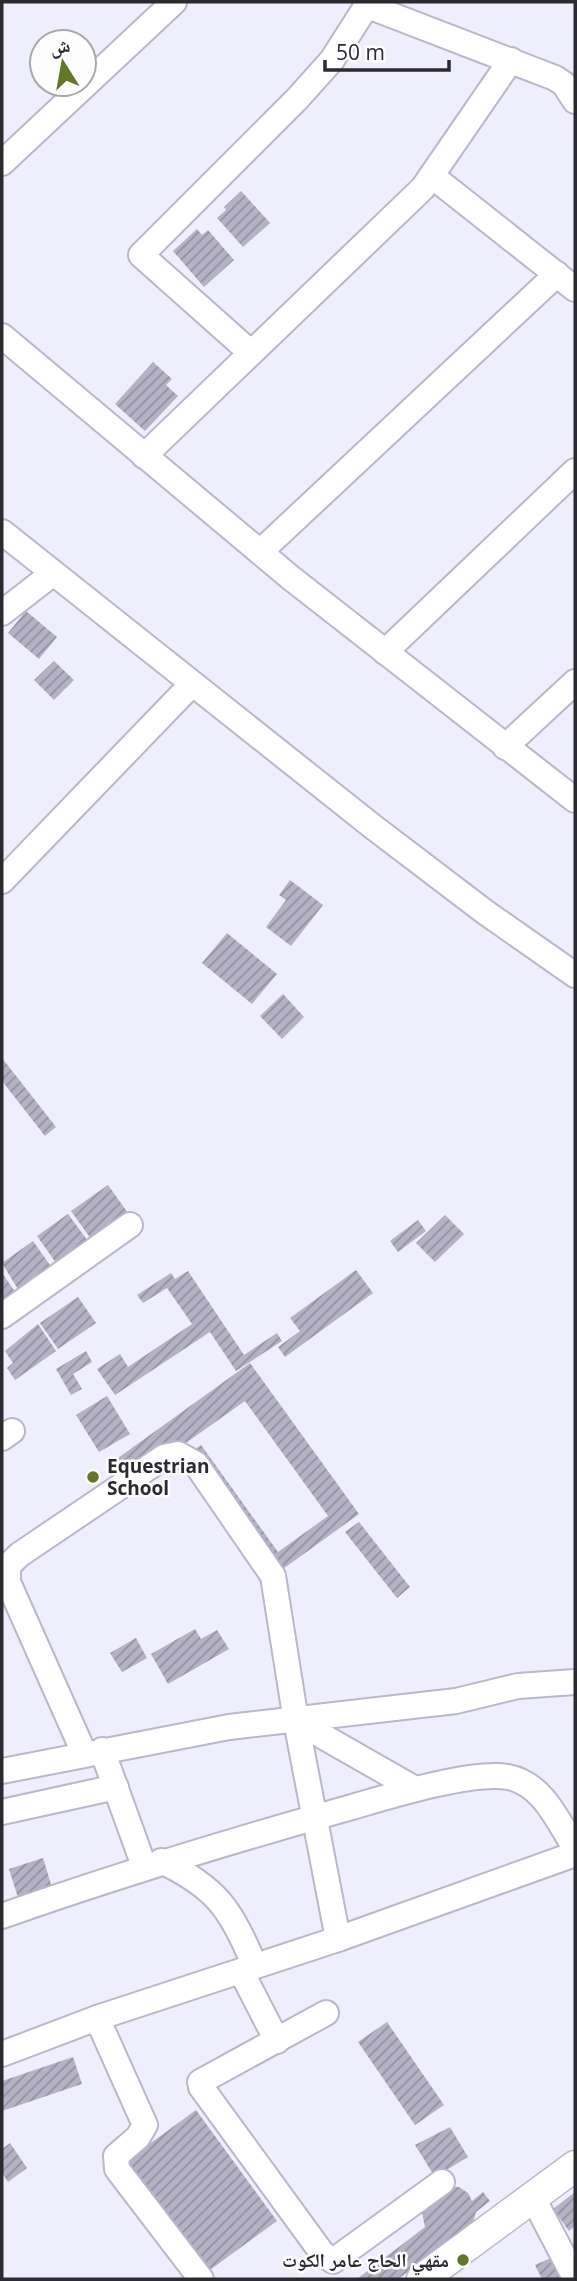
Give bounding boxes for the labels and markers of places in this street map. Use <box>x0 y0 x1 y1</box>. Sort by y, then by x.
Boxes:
place label: Equestrian School <box>107 1453 209 1501</box>
marker: Equestrian School <box>85 1469 101 1485</box>
place label: مقهي الحاج عامر الكوت <box>282 2247 449 2276</box>
marker: مقهي الحاج عامر الكوت <box>455 2252 471 2268</box>

